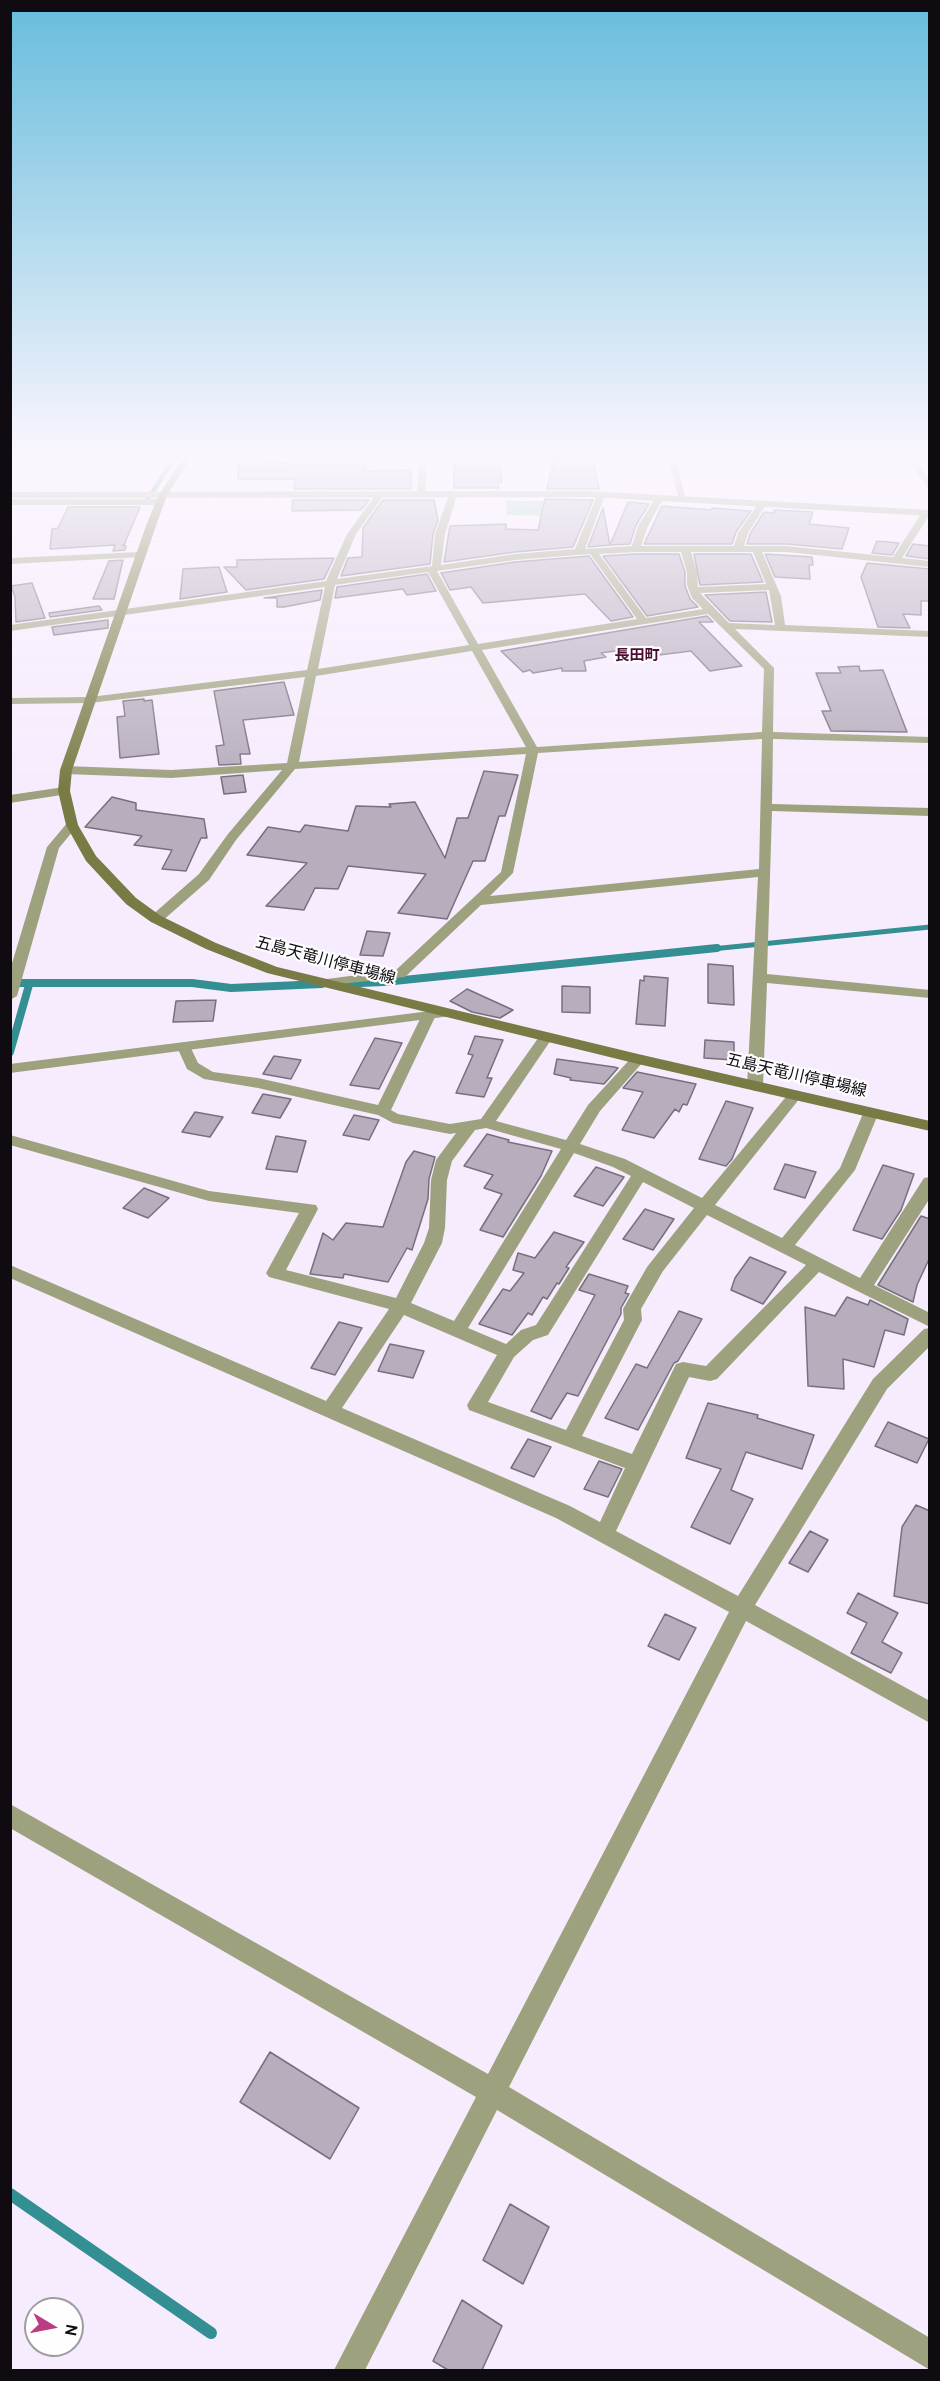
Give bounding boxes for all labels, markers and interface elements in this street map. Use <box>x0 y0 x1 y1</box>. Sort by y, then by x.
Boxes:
district label: 長田町 <box>615 648 659 666</box>
street label: 五島天竜川停車場線 <box>253 934 397 990</box>
street label: 五島天竜川停車場線 <box>724 1051 868 1103</box>
north arrow <box>24 2297 84 2357</box>
text: N <box>59 2322 81 2337</box>

